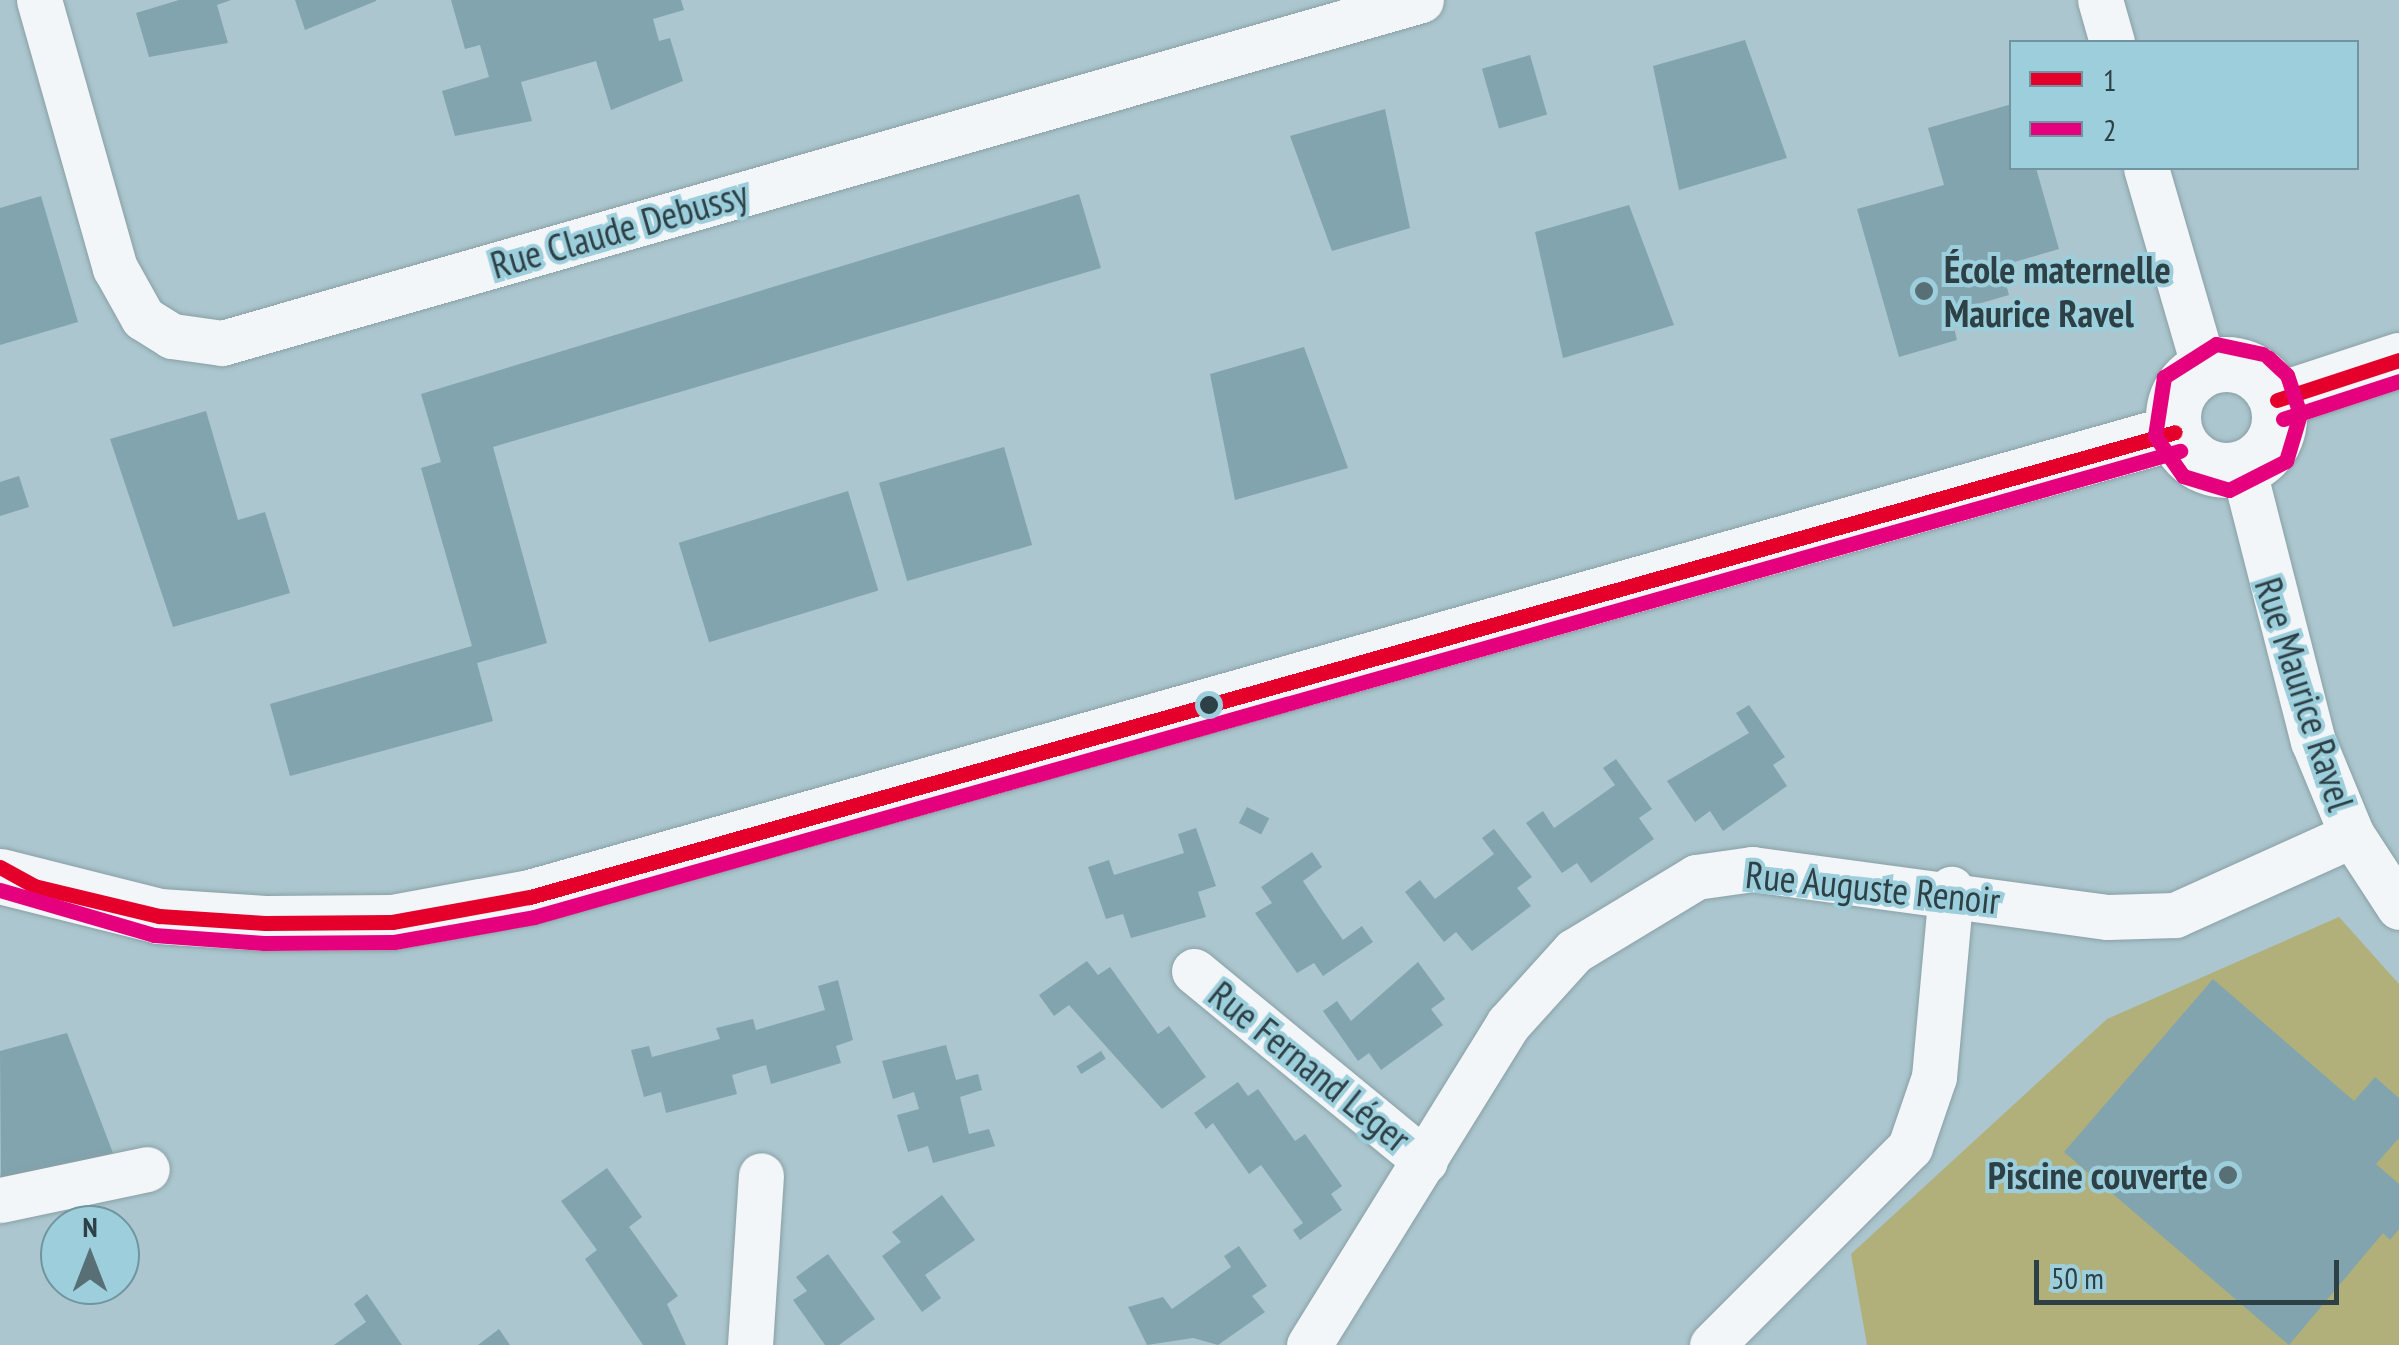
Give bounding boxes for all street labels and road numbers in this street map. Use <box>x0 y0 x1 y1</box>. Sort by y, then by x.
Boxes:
street label: Rue Claude Debussy <box>485 171 753 287</box>
street label: Rue Maurice Ravel <box>2246 572 2364 816</box>
street label: Rue Auguste Renoir <box>1743 851 2003 923</box>
street label: Rue Fernand Léger <box>1200 971 1420 1161</box>

